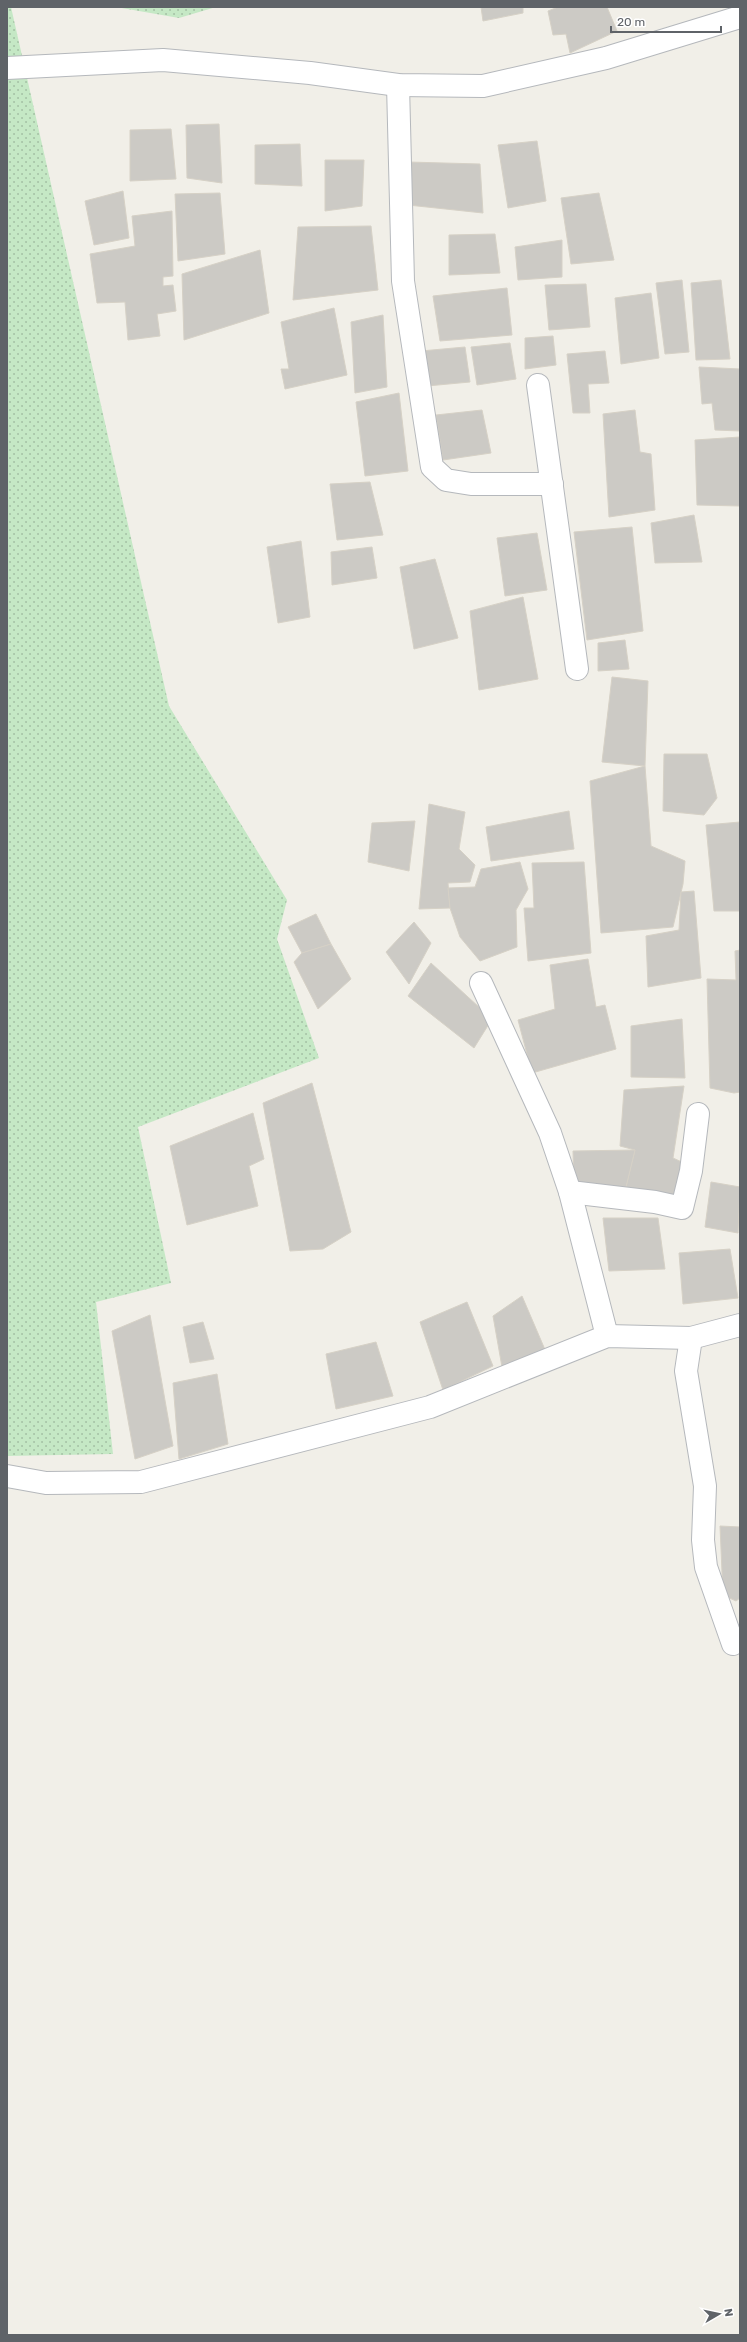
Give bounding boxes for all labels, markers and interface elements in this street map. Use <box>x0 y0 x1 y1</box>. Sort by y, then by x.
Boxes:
scale bar <box>611 8 721 34</box>
text: 20 m <box>617 15 645 29</box>
north arrow <box>699 2294 739 2334</box>
text: N <box>721 2308 735 2318</box>

